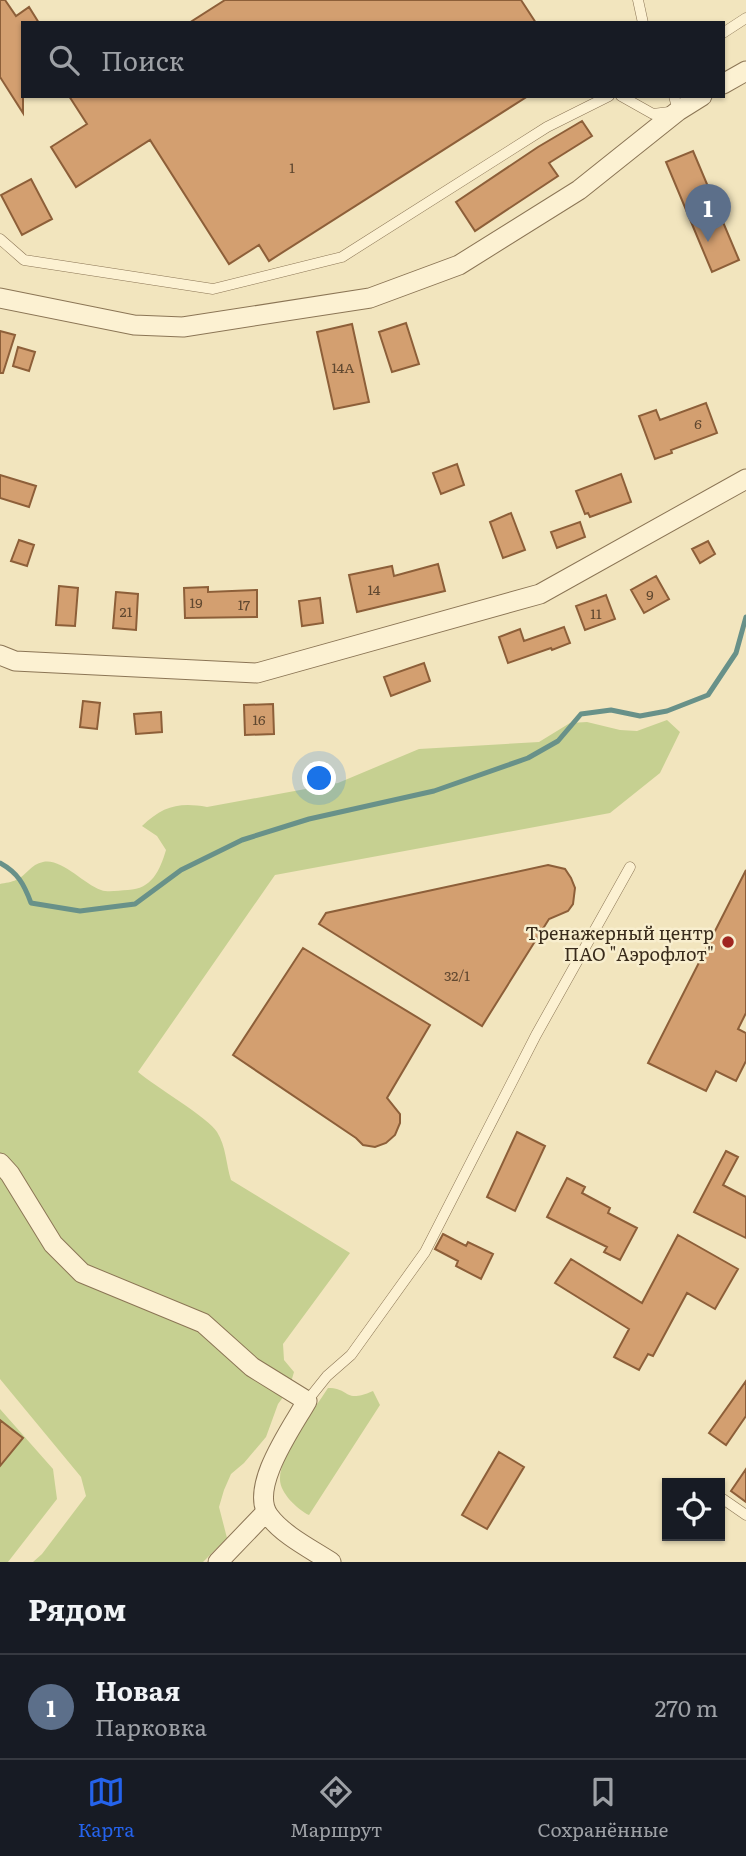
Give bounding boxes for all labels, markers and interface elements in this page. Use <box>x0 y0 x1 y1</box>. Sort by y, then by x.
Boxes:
search box <box>21 21 725 98</box>
text: Поиск <box>101 40 184 79</box>
icon: search <box>45 41 83 79</box>
house number: 1 <box>289 157 295 177</box>
pin: 1 <box>685 184 731 242</box>
house number: 14А <box>331 357 355 377</box>
house number: 6 <box>694 413 702 433</box>
house number: 14 <box>368 579 381 599</box>
house number: 9 <box>646 584 654 604</box>
house number: 19 <box>189 592 203 612</box>
house number: 17 <box>238 594 250 614</box>
house number: 21 <box>120 601 133 621</box>
house number: 11 <box>590 603 602 623</box>
house number: 16 <box>252 709 266 729</box>
your location <box>302 761 336 795</box>
place label: Тренажерный центр ПАО "Аэрофлот" <box>525 919 714 967</box>
marker: Тренажерный центр ПАО "Аэрофлот" <box>720 934 736 950</box>
house number: 32/1 <box>444 965 470 985</box>
map controls <box>662 1478 725 1541</box>
button: locate <box>662 1478 725 1541</box>
text: Рядом <box>28 1586 126 1630</box>
text: Новая <box>95 1670 180 1709</box>
text: 1 <box>46 1690 56 1724</box>
text: 270 m <box>655 1690 718 1724</box>
text: Парковка <box>95 1709 207 1743</box>
tab: Карта <box>78 1773 135 1843</box>
tab: Маршрут <box>290 1773 382 1843</box>
tab: Сохранённые <box>538 1773 668 1843</box>

